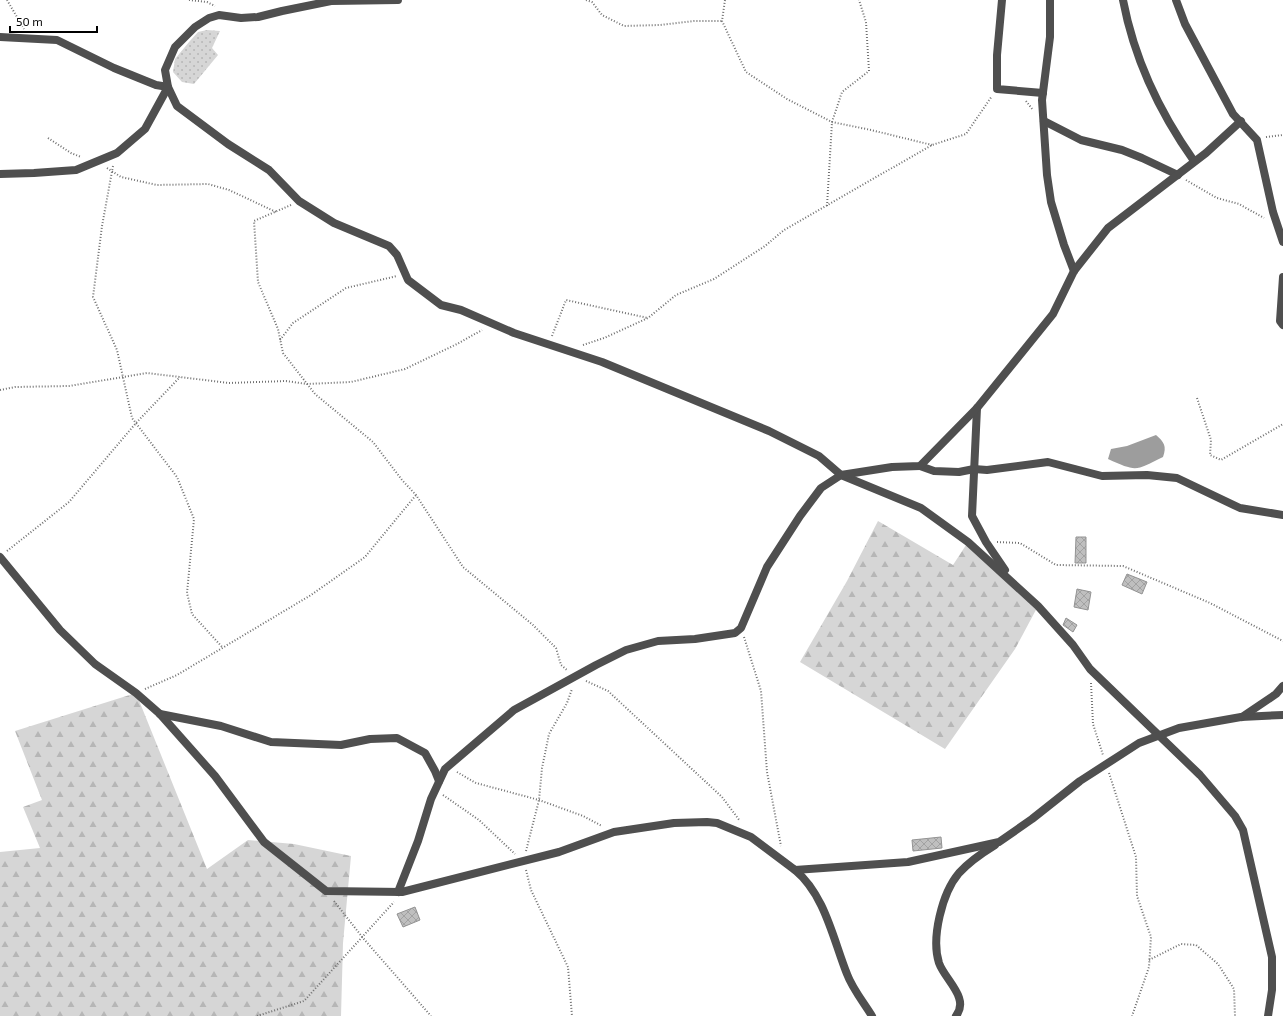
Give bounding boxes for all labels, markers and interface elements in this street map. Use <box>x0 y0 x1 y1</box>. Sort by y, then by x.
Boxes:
scale bar <box>10 8 97 34</box>
text: 50 m <box>16 14 43 28</box>

